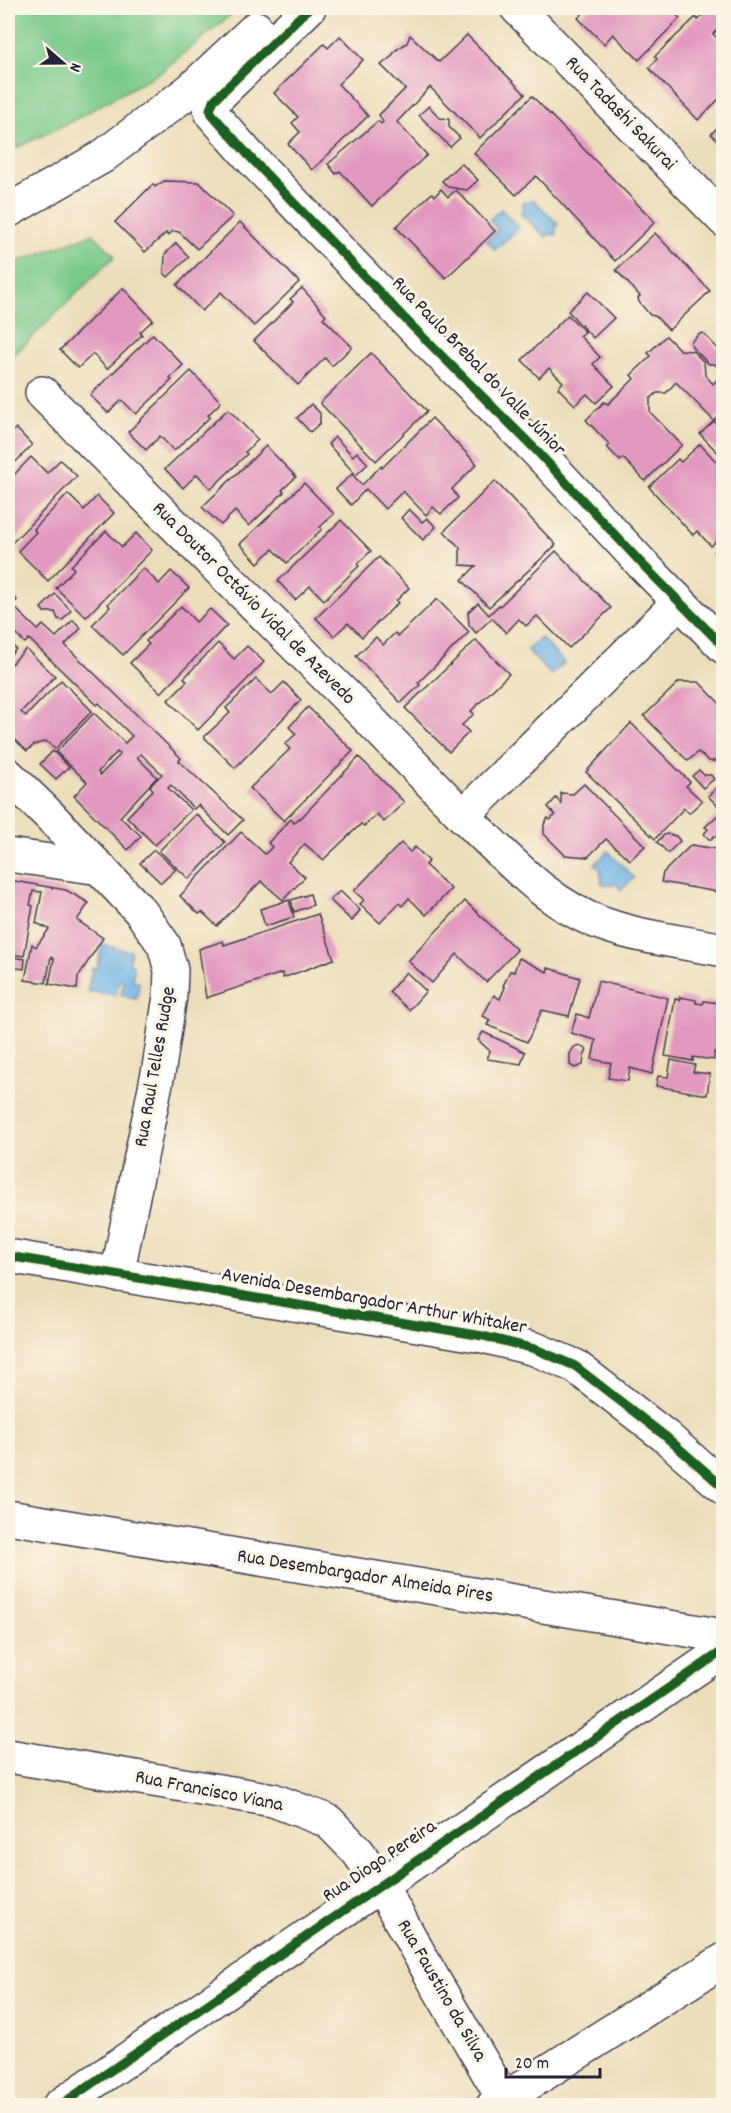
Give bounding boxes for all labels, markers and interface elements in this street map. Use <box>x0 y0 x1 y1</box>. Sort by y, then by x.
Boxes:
north arrow <box>33 33 93 93</box>
street label: Rua Tadashi Sakurai <box>558 50 682 178</box>
text: N <box>63 60 87 75</box>
street label: Rua Paulo Brebal do Valle Júnior <box>384 271 572 464</box>
street label: Rua Doutor Octávio Vidal de Azevedo <box>145 496 361 712</box>
street label: Rua Raul Telles Rudge <box>128 984 184 1150</box>
street label: Avenida Desembargador Arthur Whitaker <box>219 1261 529 1343</box>
street label: Rua Desembargador Almeida Pires <box>235 1543 495 1611</box>
street label: Rua Francisco Viana <box>133 1764 286 1820</box>
street label: Rua Diogo Pereira <box>317 1813 443 1911</box>
street label: Rua Faustino da Silva <box>389 1915 493 2068</box>
scale bar <box>506 2041 600 2079</box>
text: 20 m <box>515 2052 549 2077</box>

